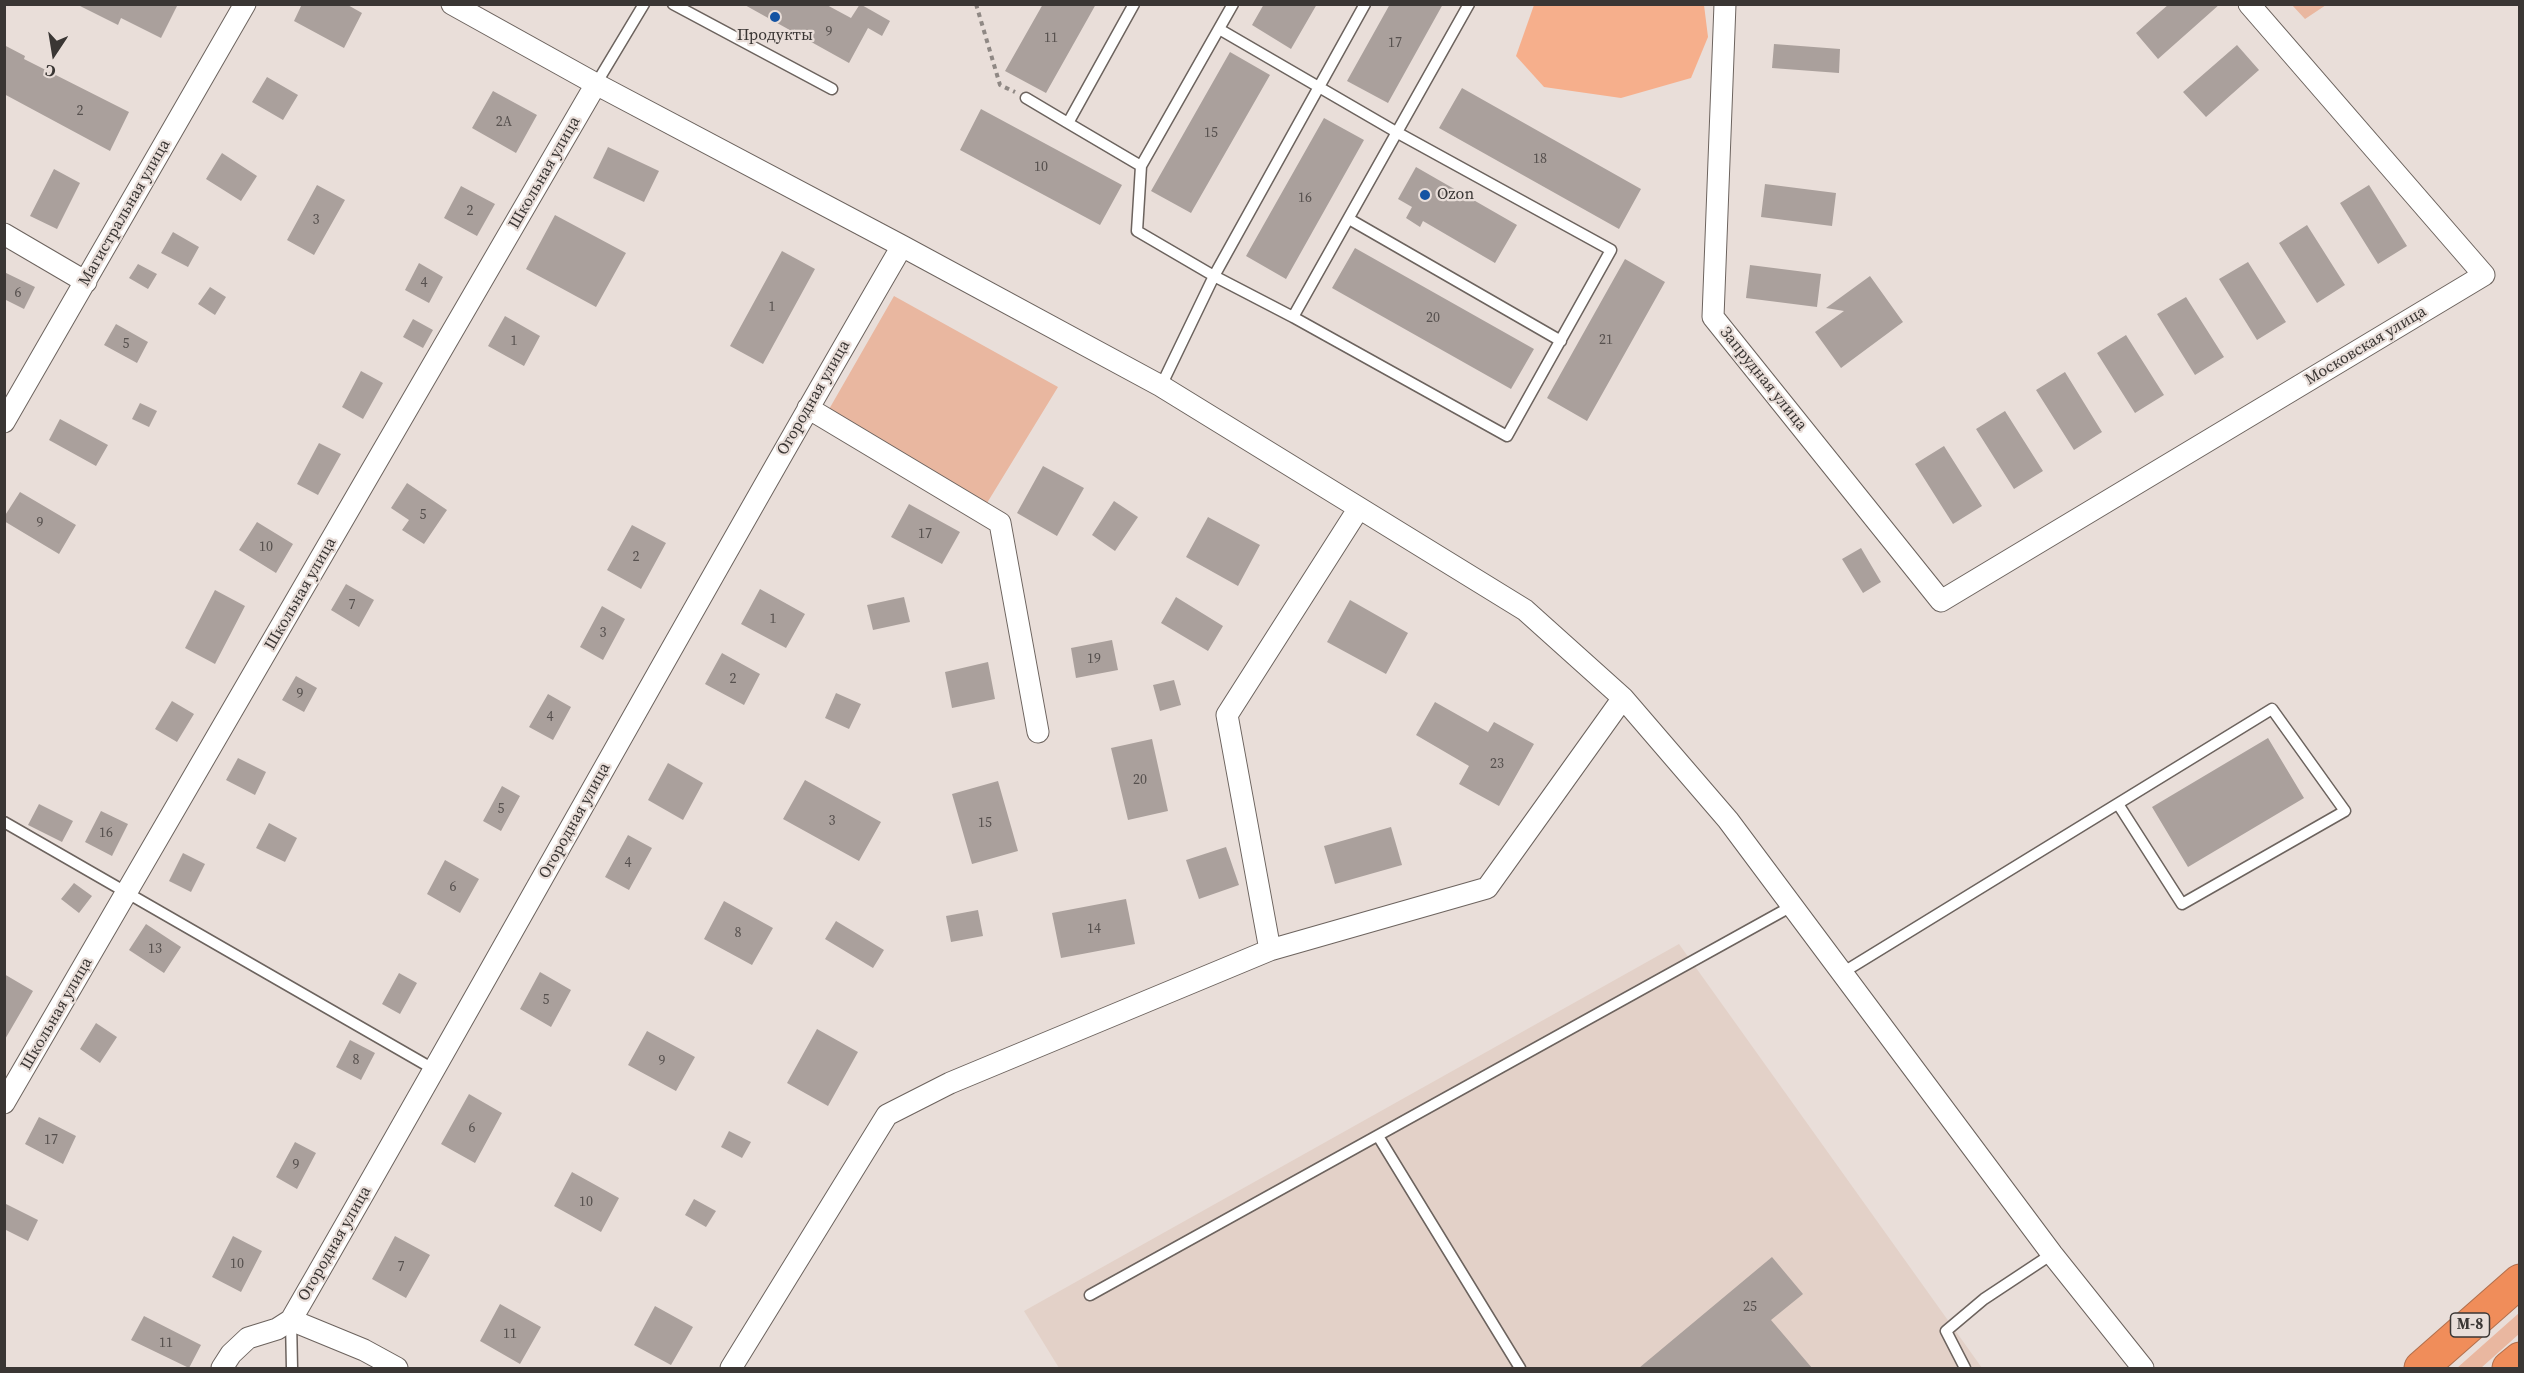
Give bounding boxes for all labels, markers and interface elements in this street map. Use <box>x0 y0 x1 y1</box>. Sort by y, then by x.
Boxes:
marker: Продукты <box>768 10 782 24</box>
north arrow <box>24 24 84 84</box>
house number: 9 <box>826 24 832 40</box>
place label: Продукты <box>737 26 813 46</box>
house number: 11 <box>1044 30 1058 46</box>
house number: 17 <box>1388 35 1402 51</box>
text: С <box>43 60 57 83</box>
house number: 2 <box>77 103 83 119</box>
street label: Школьная улица <box>505 113 585 233</box>
house number: 2А <box>496 114 512 130</box>
house number: 15 <box>1204 125 1218 141</box>
street label: Магистральная улица <box>75 136 175 290</box>
house number: 18 <box>1533 151 1547 167</box>
house number: 10 <box>1034 159 1048 175</box>
place label: Ozon <box>1437 185 1474 205</box>
marker: Ozon <box>1418 188 1432 202</box>
house number: 16 <box>1298 190 1312 206</box>
house number: 2 <box>467 203 473 219</box>
house number: 3 <box>313 212 319 228</box>
house number: 4 <box>421 275 427 291</box>
house number: 6 <box>15 285 21 301</box>
house number: 1 <box>769 299 775 315</box>
street label: Московская улица <box>2302 302 2430 390</box>
house number: 20 <box>1426 310 1440 326</box>
street label: Запрудная улица <box>1715 323 1811 435</box>
house number: 21 <box>1599 332 1613 348</box>
house number: 1 <box>511 333 517 349</box>
house number: 5 <box>123 336 129 352</box>
street label: Огородная улица <box>773 337 855 459</box>
house number: 5 <box>420 507 426 523</box>
house number: 9 <box>37 515 43 531</box>
house number: 17 <box>918 526 932 542</box>
street label: Школьная улица <box>261 534 341 654</box>
house number: 10 <box>259 539 273 555</box>
house number: 2 <box>633 549 639 565</box>
house number: 7 <box>349 597 355 613</box>
house number: 1 <box>770 611 776 627</box>
house number: 3 <box>600 625 606 641</box>
house number: 19 <box>1087 651 1101 667</box>
house number: 2 <box>730 671 736 687</box>
house number: 9 <box>297 686 303 702</box>
house number: 4 <box>547 709 553 725</box>
house number: 23 <box>1490 756 1504 772</box>
street label: Огородная улица <box>535 760 615 882</box>
house number: 20 <box>1133 772 1147 788</box>
house number: 5 <box>498 801 504 817</box>
house number: 3 <box>829 813 835 829</box>
house number: 15 <box>978 815 992 831</box>
house number: 16 <box>99 825 113 841</box>
house number: 4 <box>625 855 631 871</box>
house number: 6 <box>450 879 456 895</box>
house number: 14 <box>1087 921 1101 937</box>
house number: 8 <box>735 925 741 941</box>
house number: 13 <box>148 941 162 957</box>
street label: Школьная улица <box>17 954 97 1074</box>
house number: 5 <box>543 992 549 1008</box>
house number: 8 <box>353 1052 359 1068</box>
house number: 9 <box>659 1053 665 1069</box>
house number: 6 <box>469 1120 475 1136</box>
house number: 17 <box>44 1132 58 1148</box>
house number: 9 <box>293 1157 299 1173</box>
street label: Огородная улица <box>294 1183 376 1305</box>
house number: 10 <box>579 1194 593 1210</box>
house number: 10 <box>230 1256 244 1272</box>
house number: 7 <box>398 1259 404 1275</box>
house number: 25 <box>1743 1299 1757 1315</box>
road number: М-8 <box>2450 1313 2490 1337</box>
house number: 11 <box>503 1326 517 1342</box>
house number: 11 <box>159 1335 173 1351</box>

